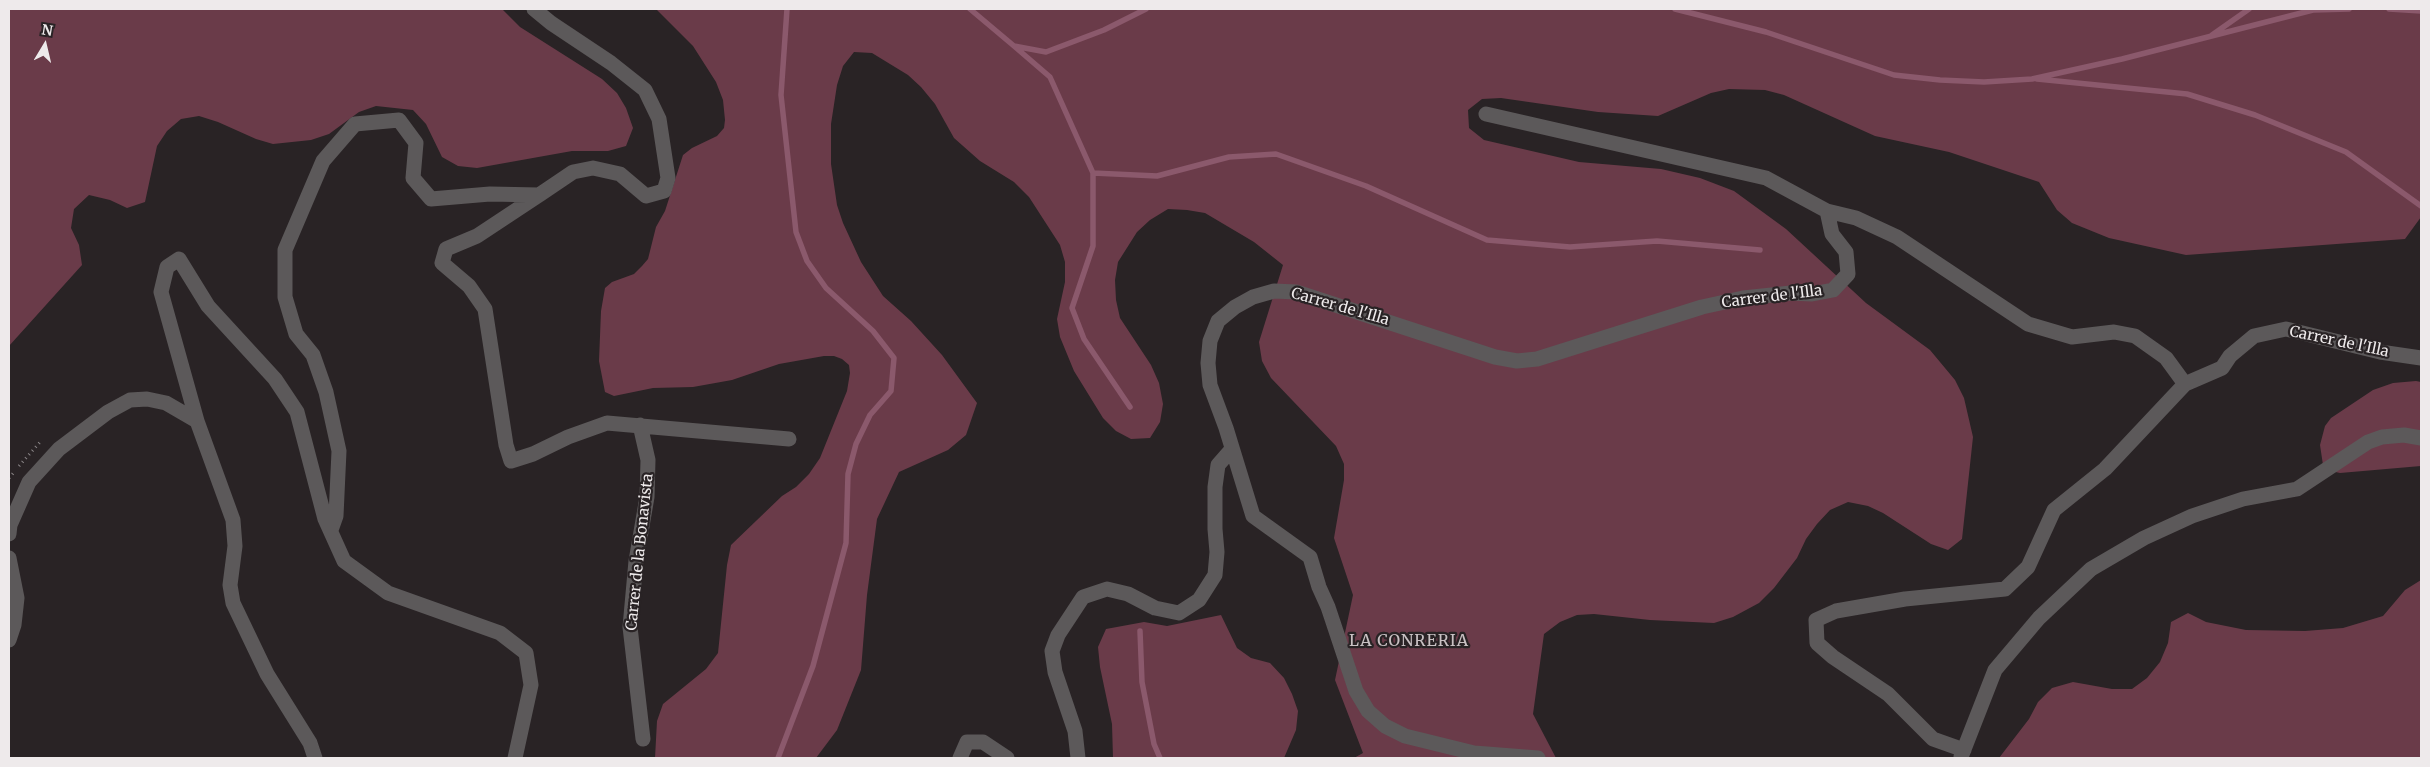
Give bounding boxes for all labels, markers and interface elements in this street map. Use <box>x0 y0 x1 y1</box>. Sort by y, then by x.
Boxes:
north arrow <box>20 20 70 70</box>
text: N <box>40 20 54 40</box>
street label: Carrer de l'Illa <box>1721 282 1823 312</box>
street label: Carrer de l'Illa <box>1289 284 1391 330</box>
street label: Carrer de l'Illa <box>2288 323 2390 361</box>
street label: Carrer de la Bonavista <box>623 473 657 631</box>
district label: LA CONRERIA <box>1348 631 1470 651</box>

